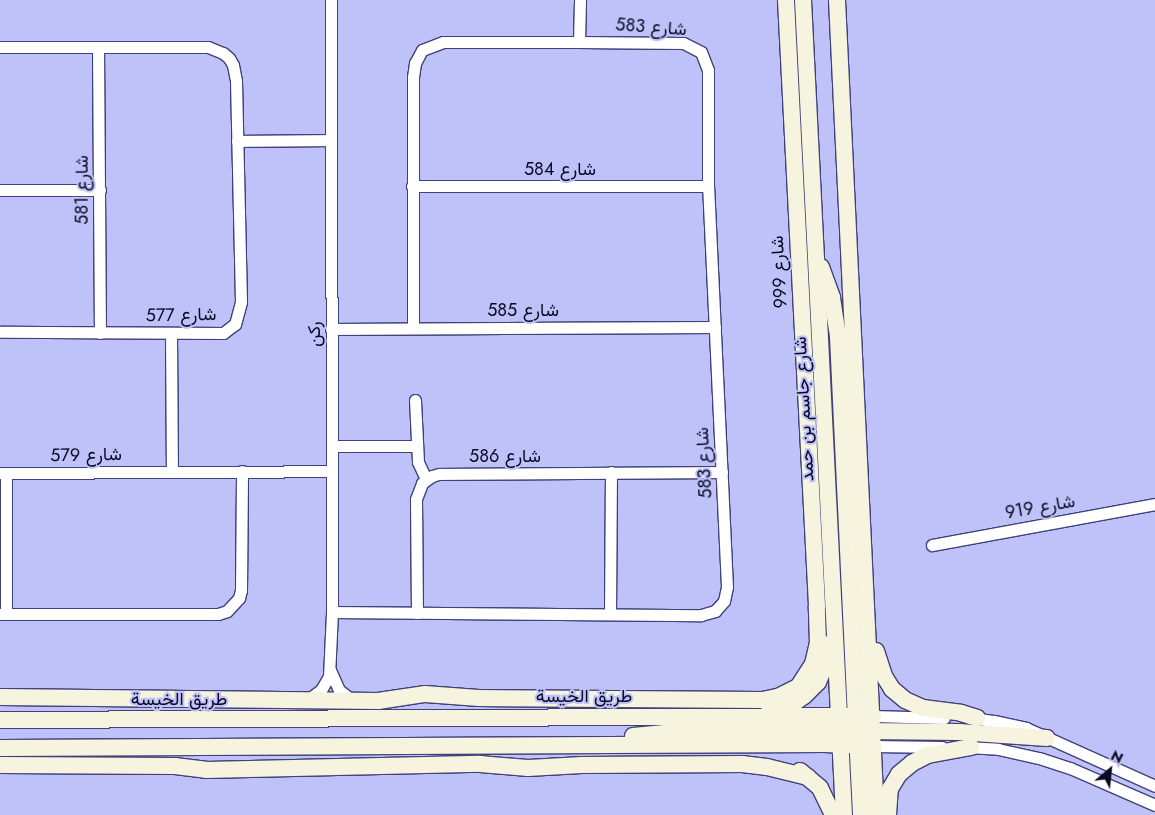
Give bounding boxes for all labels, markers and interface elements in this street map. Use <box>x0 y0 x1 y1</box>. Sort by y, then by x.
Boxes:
street label: شارع 583 <box>615 14 687 40</box>
street label: شارع 581 <box>71 155 93 225</box>
street label: شارع 584 <box>524 158 596 180</box>
street label: شارع 999 <box>766 235 792 309</box>
street label: شارع 585 <box>487 299 559 321</box>
street label: شارع 577 <box>145 304 217 326</box>
street label: ركن <box>303 321 325 347</box>
street label: شارع جاسم بن حمد <box>789 336 819 482</box>
street label: شارع 583 <box>691 427 717 499</box>
street label: شارع 579 <box>50 444 122 466</box>
street label: شارع 586 <box>469 445 541 467</box>
street label: شارع 919 <box>1003 490 1077 524</box>
street label: طريق الخيسة <box>536 685 632 707</box>
street label: طريق الخيسة <box>131 688 227 710</box>
north arrow <box>1085 745 1135 795</box>
text: N <box>1107 745 1127 768</box>

